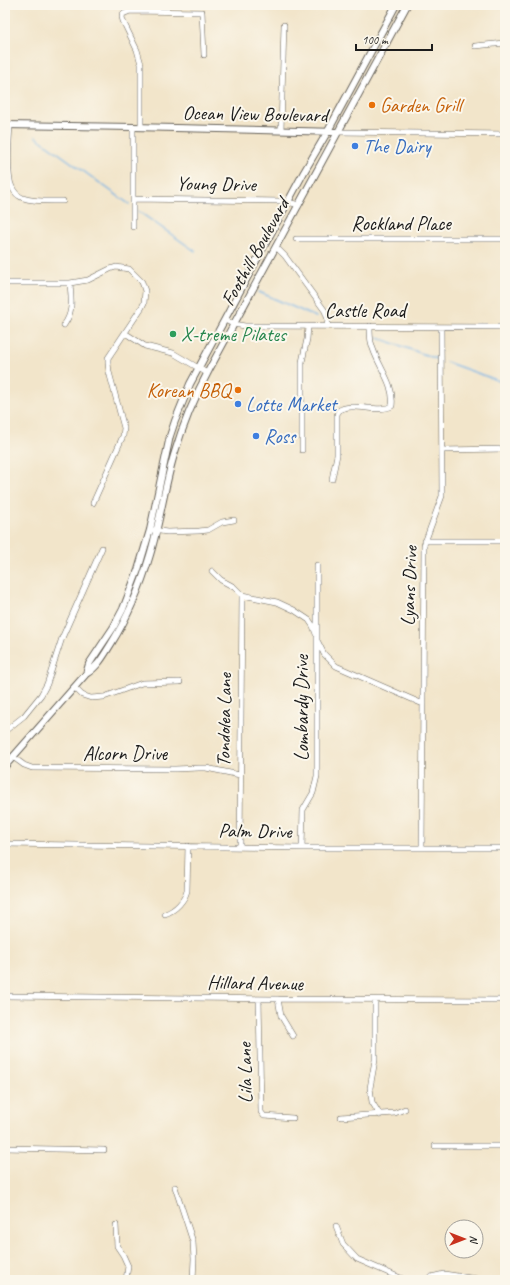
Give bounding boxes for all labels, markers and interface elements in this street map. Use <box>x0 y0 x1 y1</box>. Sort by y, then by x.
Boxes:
scale bar <box>356 26 432 52</box>
text: 100 m <box>362 32 389 48</box>
place label: Garden Grill <box>380 93 465 118</box>
street label: Ocean View Boulevard <box>182 100 331 128</box>
marker: Garden Grill <box>367 100 377 110</box>
place label: The Dairy <box>363 134 433 159</box>
marker: The Dairy <box>350 141 360 151</box>
street label: Young Drive <box>176 171 258 197</box>
street label: Foothill Boulevard <box>215 191 296 310</box>
street label: Rockland Place <box>351 211 452 236</box>
street label: Castle Road <box>325 298 408 323</box>
place label: X-treme Pilates <box>181 322 288 347</box>
marker: X-treme Pilates <box>168 329 178 339</box>
place label: Korean BBQ <box>147 378 233 403</box>
marker: Korean BBQ <box>233 385 243 395</box>
place label: Lotte Market <box>246 392 339 417</box>
marker: Lotte Market <box>233 399 243 409</box>
place label: Ross <box>264 424 297 449</box>
marker: Ross <box>251 431 261 441</box>
street label: Lyans Drive <box>395 544 423 626</box>
street label: Lombardy Drive <box>289 653 314 761</box>
street label: Tondolea Lane <box>211 671 237 767</box>
street label: Alcorn Drive <box>83 741 169 766</box>
street label: Palm Drive <box>218 818 293 844</box>
street label: Hillard Avenue <box>207 970 305 996</box>
street label: Lila Lane <box>232 1041 258 1104</box>
north arrow <box>444 1219 484 1259</box>
text: N <box>467 1236 481 1245</box>

